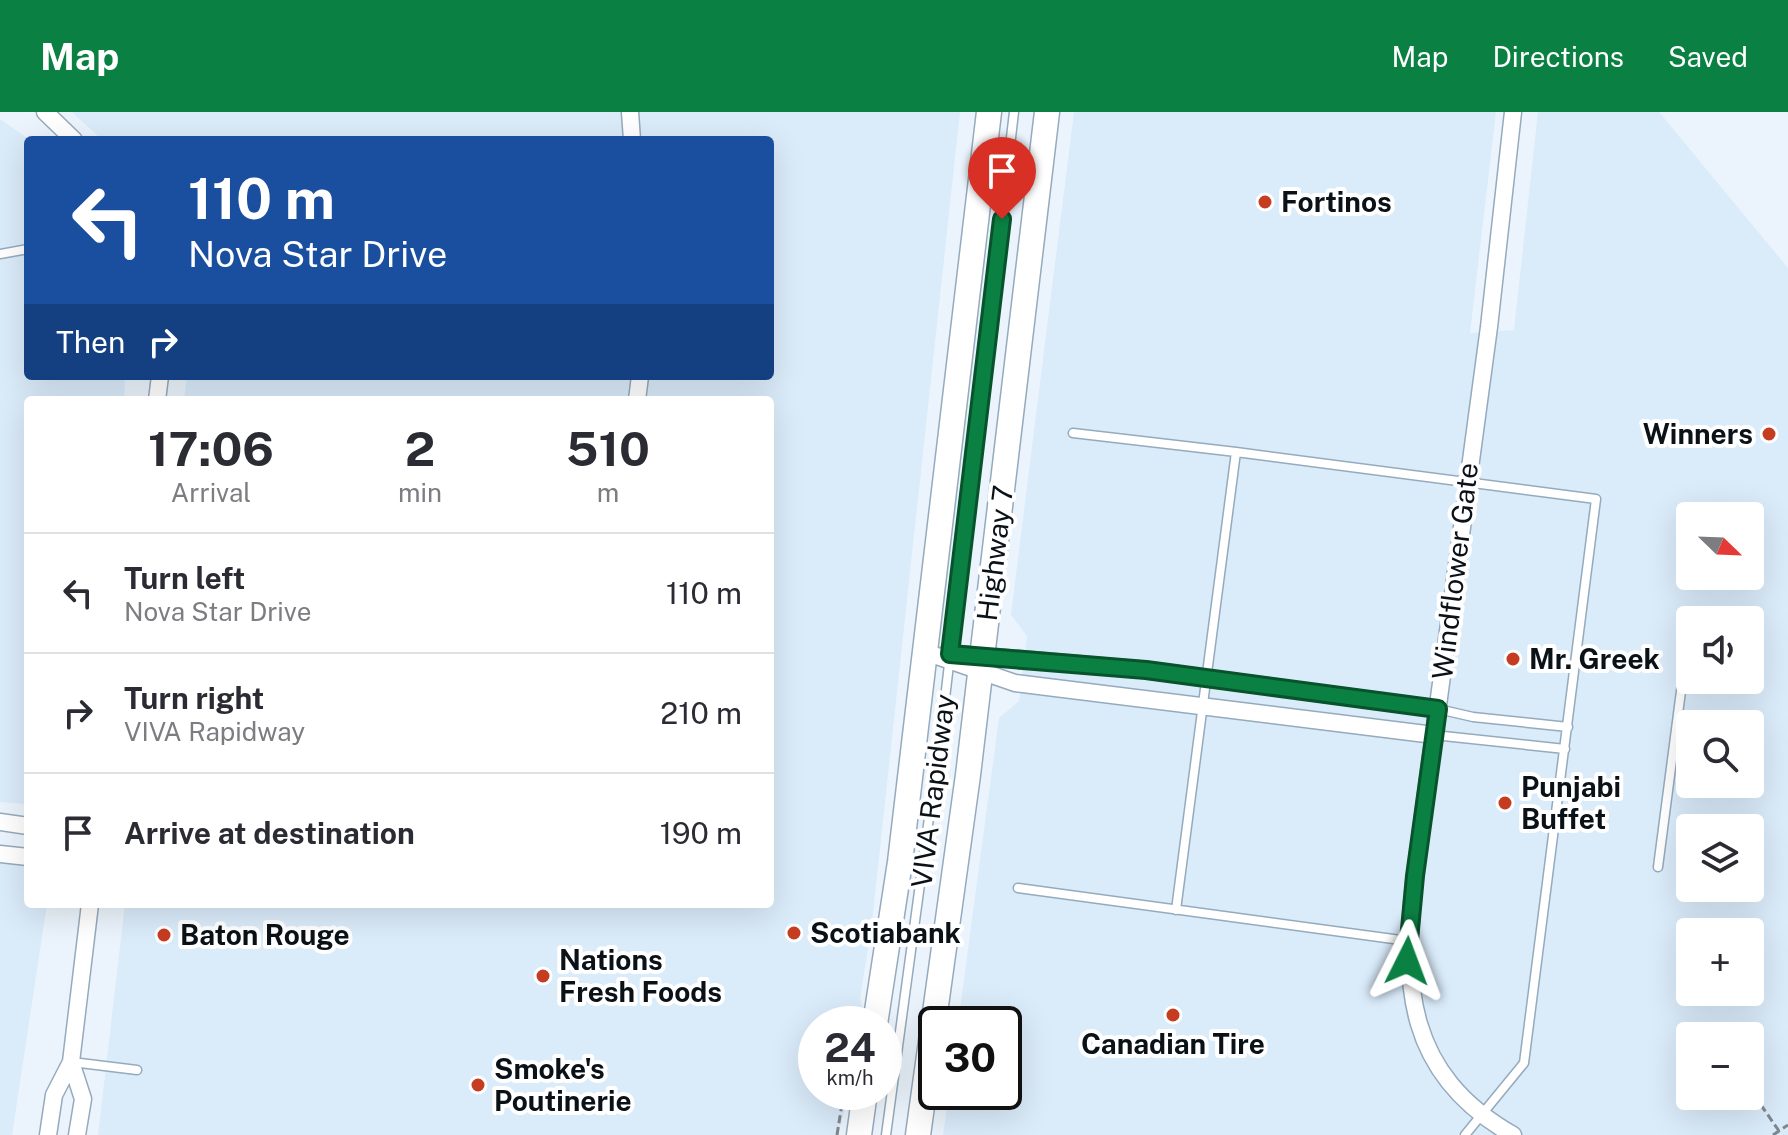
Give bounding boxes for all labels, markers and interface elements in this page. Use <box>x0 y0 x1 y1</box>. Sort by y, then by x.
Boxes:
text: Map <box>40 34 119 79</box>
text: Map <box>1392 40 1448 73</box>
text: Directions <box>1492 40 1624 73</box>
text: Saved <box>1668 40 1748 73</box>
pin <box>968 137 1036 219</box>
icon: arrive <box>980 149 1024 193</box>
text: 110 m <box>188 166 335 232</box>
icon: left <box>56 168 160 272</box>
place label: Fortinos <box>1281 185 1392 218</box>
marker: Fortinos <box>1256 193 1274 211</box>
text: Nova Star Drive <box>188 233 447 275</box>
icon: right <box>141 320 185 364</box>
text: Then <box>56 324 125 360</box>
place label: Winners <box>1643 417 1753 450</box>
text: 17:06 <box>148 420 274 477</box>
text: 2 <box>405 420 435 477</box>
text: 510 <box>566 420 650 477</box>
marker: Winners <box>1760 425 1778 443</box>
street label: Windflower Gate <box>1425 461 1484 681</box>
text: Arrival <box>171 477 251 508</box>
text: min <box>398 477 442 508</box>
text: m <box>597 477 619 508</box>
street label: Highway 7 <box>970 483 1019 623</box>
north arrow <box>1676 502 1764 590</box>
map controls <box>1676 502 1764 1110</box>
text: Turn left <box>124 560 245 596</box>
icon: left <box>56 571 100 615</box>
text: 110 m <box>666 575 742 611</box>
text: Nova Star Drive <box>124 596 311 627</box>
button: sound <box>1676 606 1764 694</box>
place label: Mr. Greek <box>1529 642 1660 675</box>
marker: Mr. Greek <box>1504 650 1522 668</box>
text: Turn right <box>124 680 264 716</box>
icon: right <box>56 691 100 735</box>
street label: VIVA Rapidway <box>904 692 961 890</box>
text: 210 m <box>660 695 742 731</box>
button: search <box>1676 710 1764 798</box>
text: VIVA Rapidway <box>124 716 305 747</box>
place label: Punjabi Buffet <box>1521 770 1621 835</box>
marker: Punjabi Buffet <box>1496 794 1514 812</box>
icon: arrive <box>56 811 100 855</box>
button: layers <box>1676 814 1764 902</box>
text: Arrive at destination <box>124 815 415 851</box>
text: 190 m <box>660 815 742 851</box>
place label: Scotiabank <box>810 916 961 949</box>
place label: Baton Rouge <box>180 918 350 951</box>
button: + <box>1676 918 1764 1006</box>
position arrow <box>1365 919 1449 1003</box>
marker: Scotiabank <box>785 924 803 942</box>
marker: Baton Rouge <box>155 926 173 944</box>
place label: Nations Fresh Foods <box>559 943 722 1008</box>
marker: Nations Fresh Foods <box>534 967 552 985</box>
speed limit sign: 30 <box>918 1006 1022 1110</box>
marker: Canadian Tire <box>1164 1006 1182 1024</box>
button: − <box>1676 1022 1764 1110</box>
text: 24 <box>824 1024 876 1071</box>
place label: Canadian Tire <box>1081 1027 1265 1060</box>
place label: Smoke's Poutinerie <box>494 1052 632 1117</box>
text: km/h <box>826 1066 874 1090</box>
marker: Smoke's Poutinerie <box>469 1076 487 1094</box>

